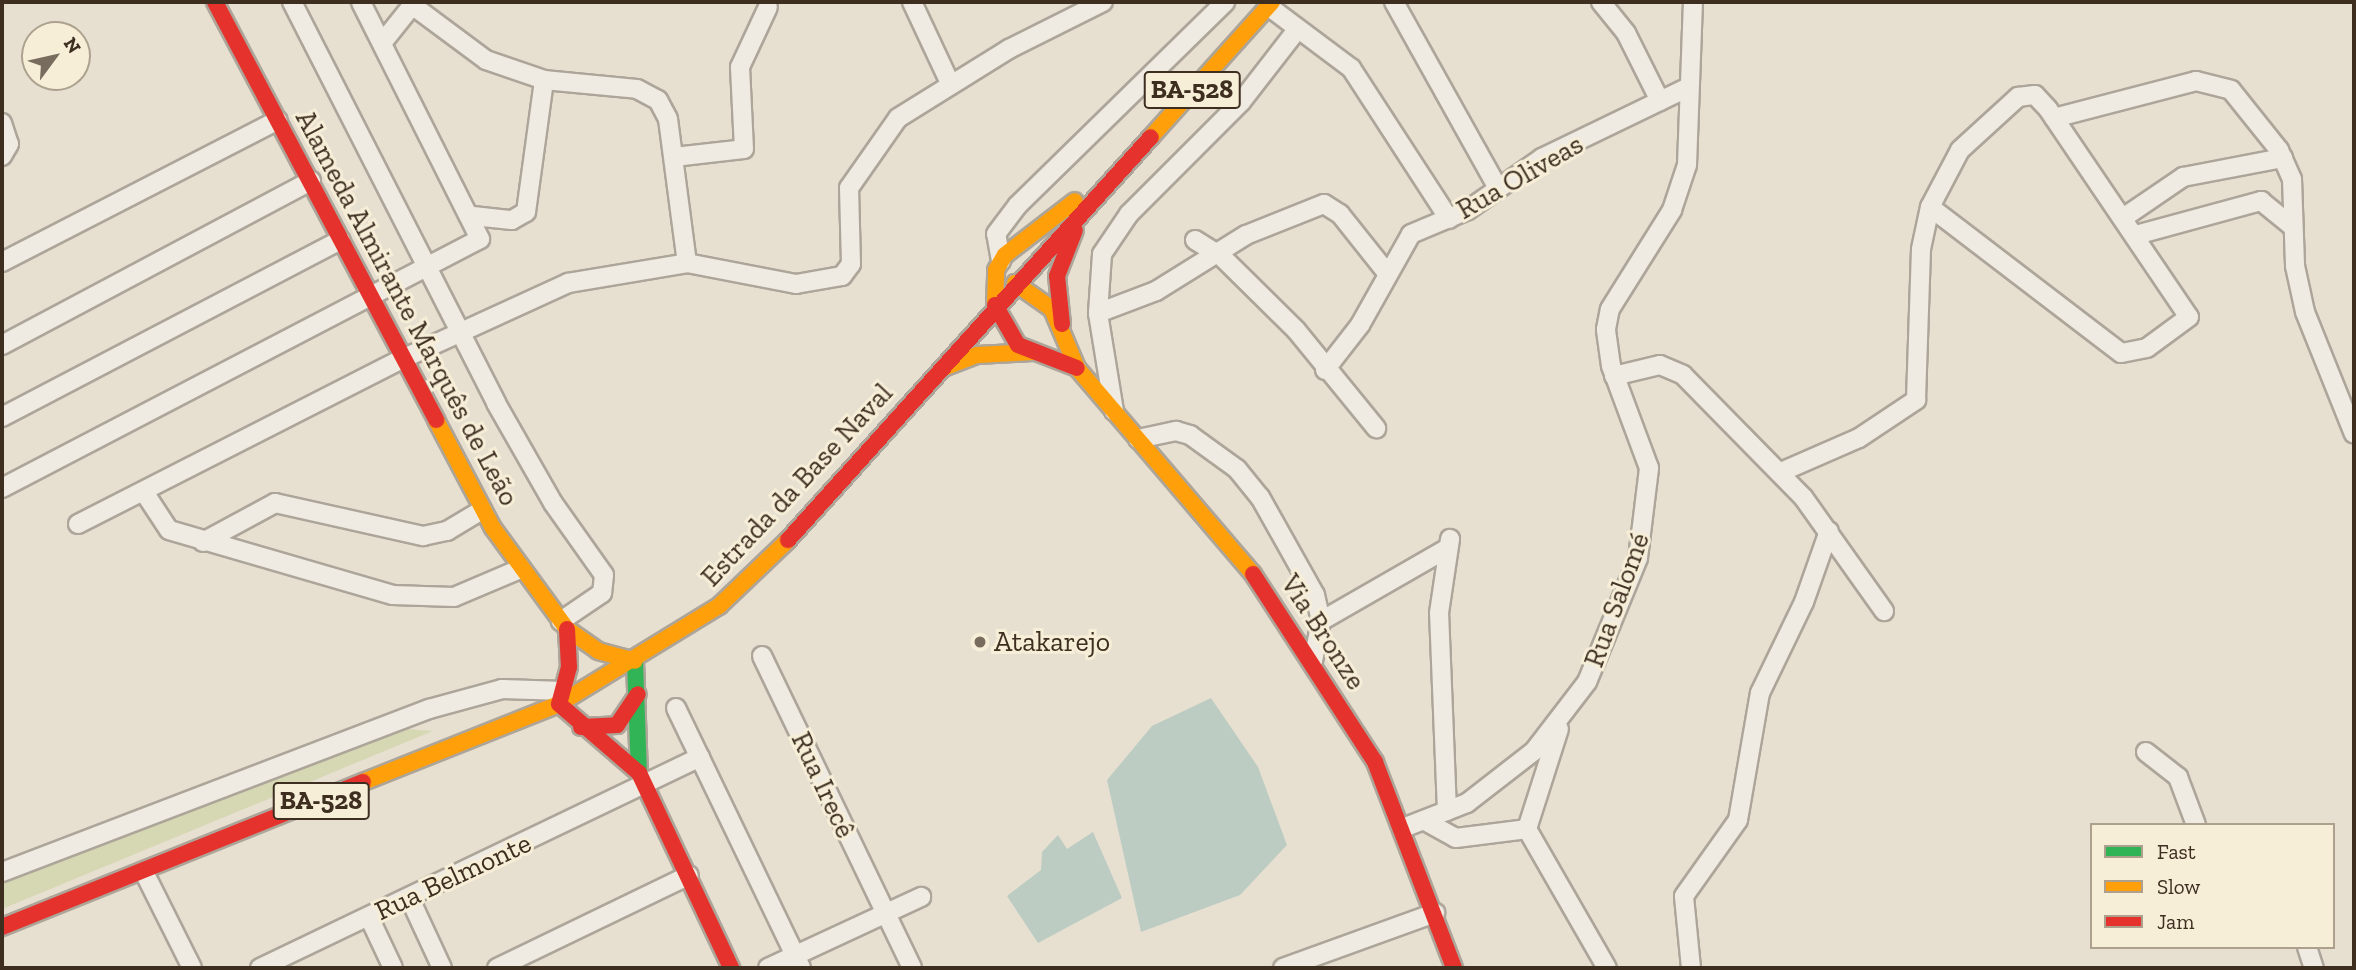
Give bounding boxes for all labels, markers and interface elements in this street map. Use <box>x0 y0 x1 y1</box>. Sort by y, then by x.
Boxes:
north arrow <box>21 21 91 91</box>
text: N <box>59 33 86 58</box>
road number: BA-528 <box>1143 68 1241 113</box>
street label: Alameda Almirante Marquês de Leão <box>288 104 526 512</box>
street label: Rua Oliveas <box>1451 127 1589 227</box>
street label: Estrada da Base Naval <box>694 377 900 593</box>
street label: Rua Salomé <box>1577 528 1657 672</box>
street label: Via Bronze <box>1273 568 1373 696</box>
place label: Atakarejo <box>994 625 1110 659</box>
marker: Atakarejo <box>972 634 988 650</box>
street label: Rua Irecê <box>784 727 862 843</box>
road number: BA-528 <box>272 778 370 824</box>
legend <box>2090 823 2335 949</box>
street label: Rua Belmonte <box>370 826 536 928</box>
text: Fast <box>2157 839 2196 864</box>
text: Slow <box>2157 874 2200 899</box>
text: Jam <box>2157 909 2194 934</box>

